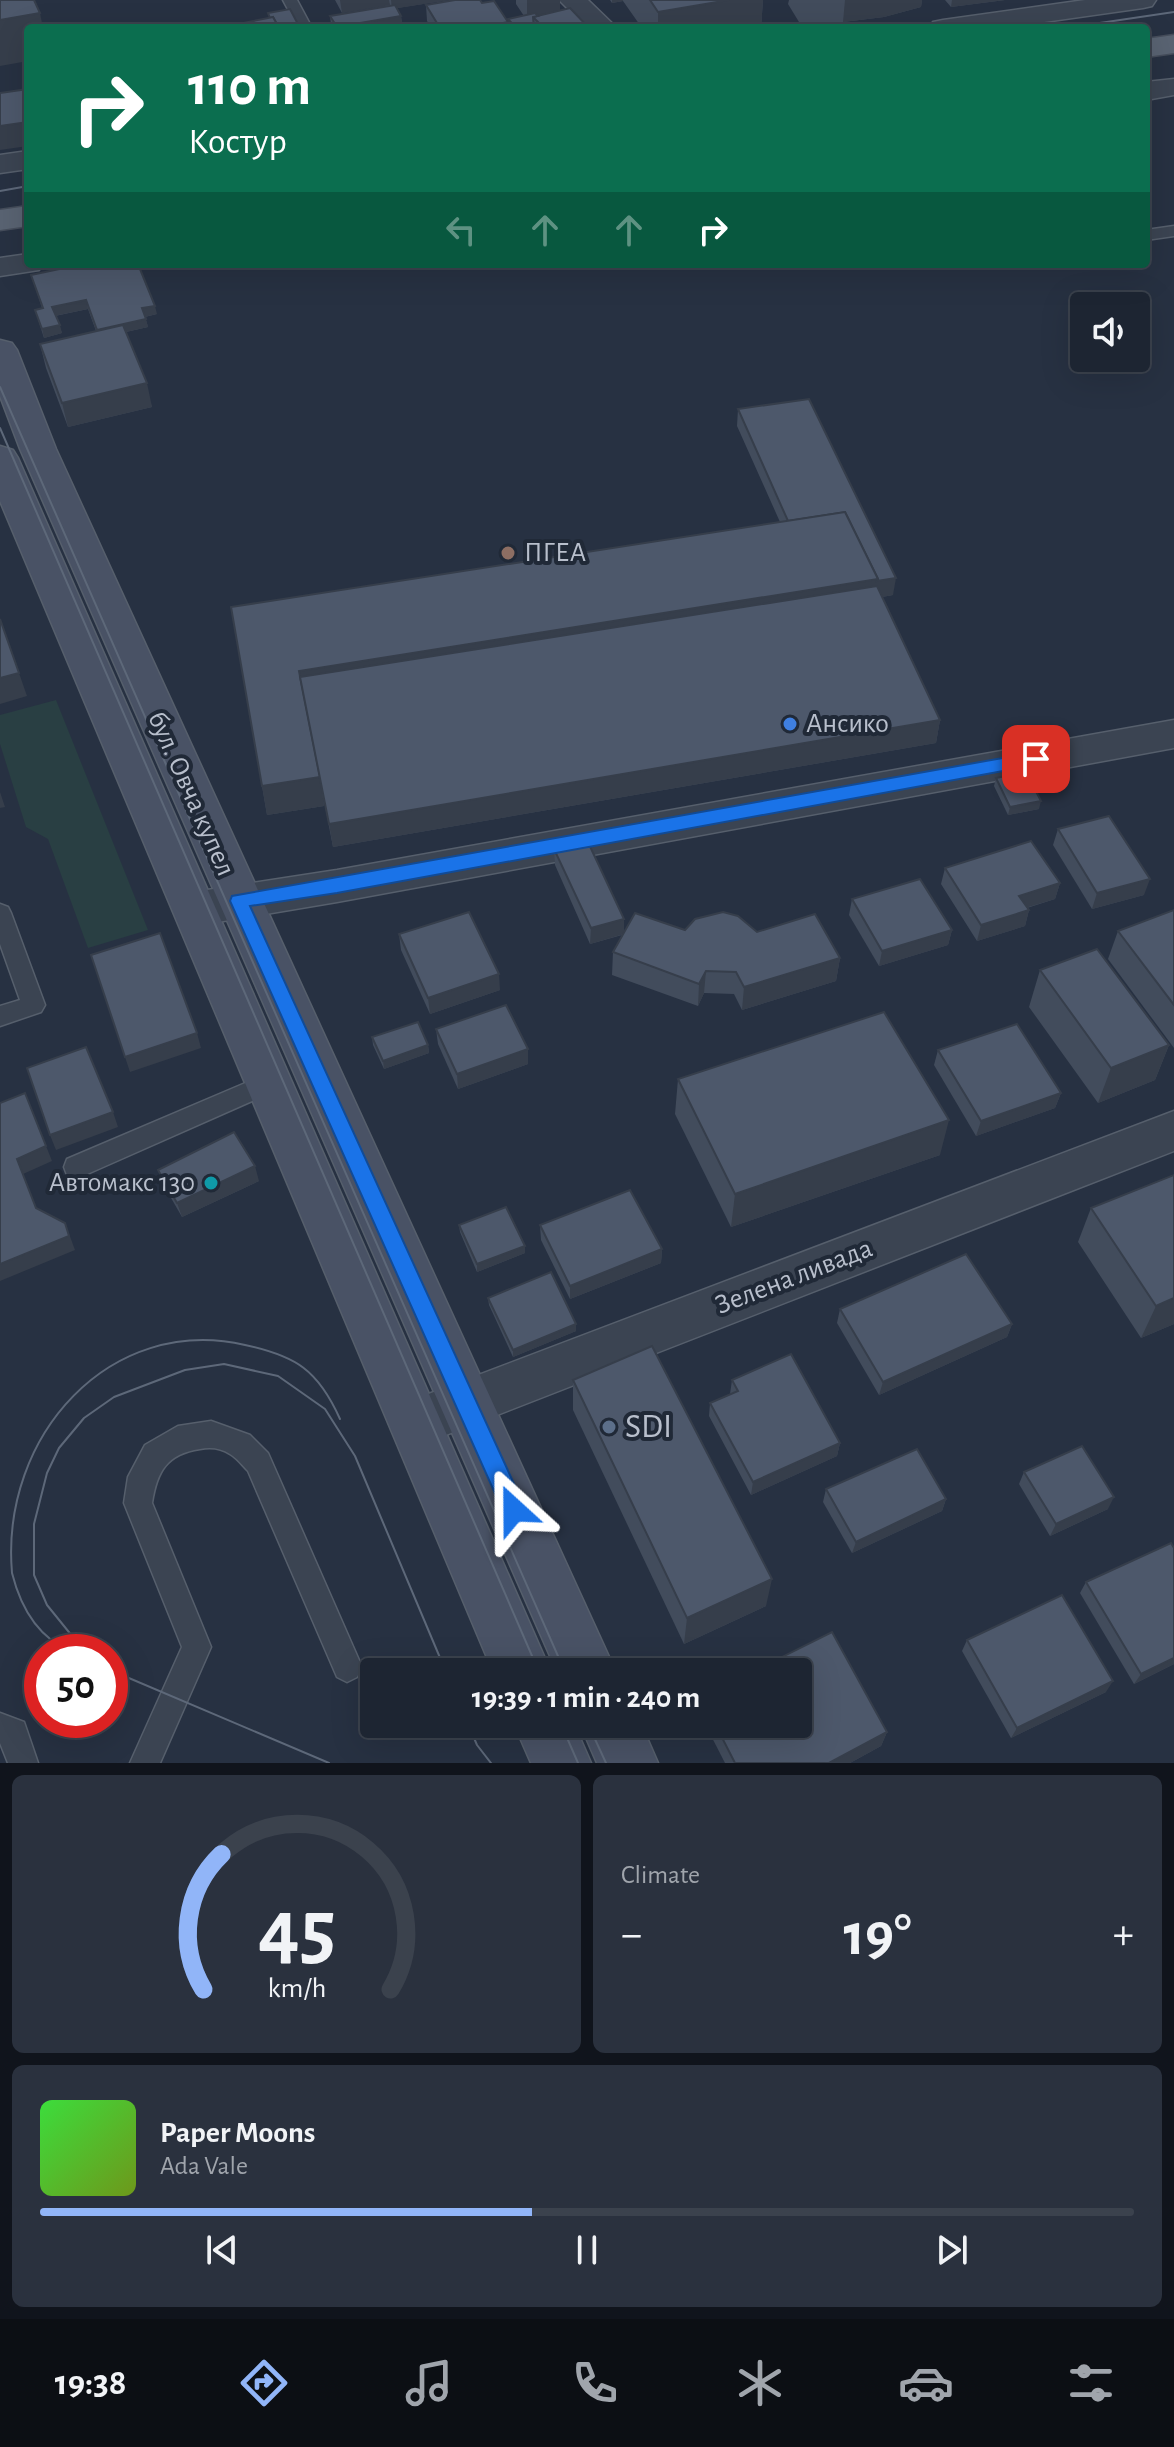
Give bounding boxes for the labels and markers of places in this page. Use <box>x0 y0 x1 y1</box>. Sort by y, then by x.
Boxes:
place label: ПГЕА <box>524 539 586 567</box>
marker: ПГЕА <box>499 544 517 562</box>
place label: Ансико <box>806 710 889 738</box>
marker: Ансико <box>781 715 799 733</box>
pin <box>1002 725 1070 793</box>
place label: Автомакс 130 <box>49 1169 195 1197</box>
marker: Автомакс 130 <box>202 1174 220 1192</box>
place label: SDI <box>625 1410 672 1444</box>
marker: SDI <box>600 1418 618 1436</box>

